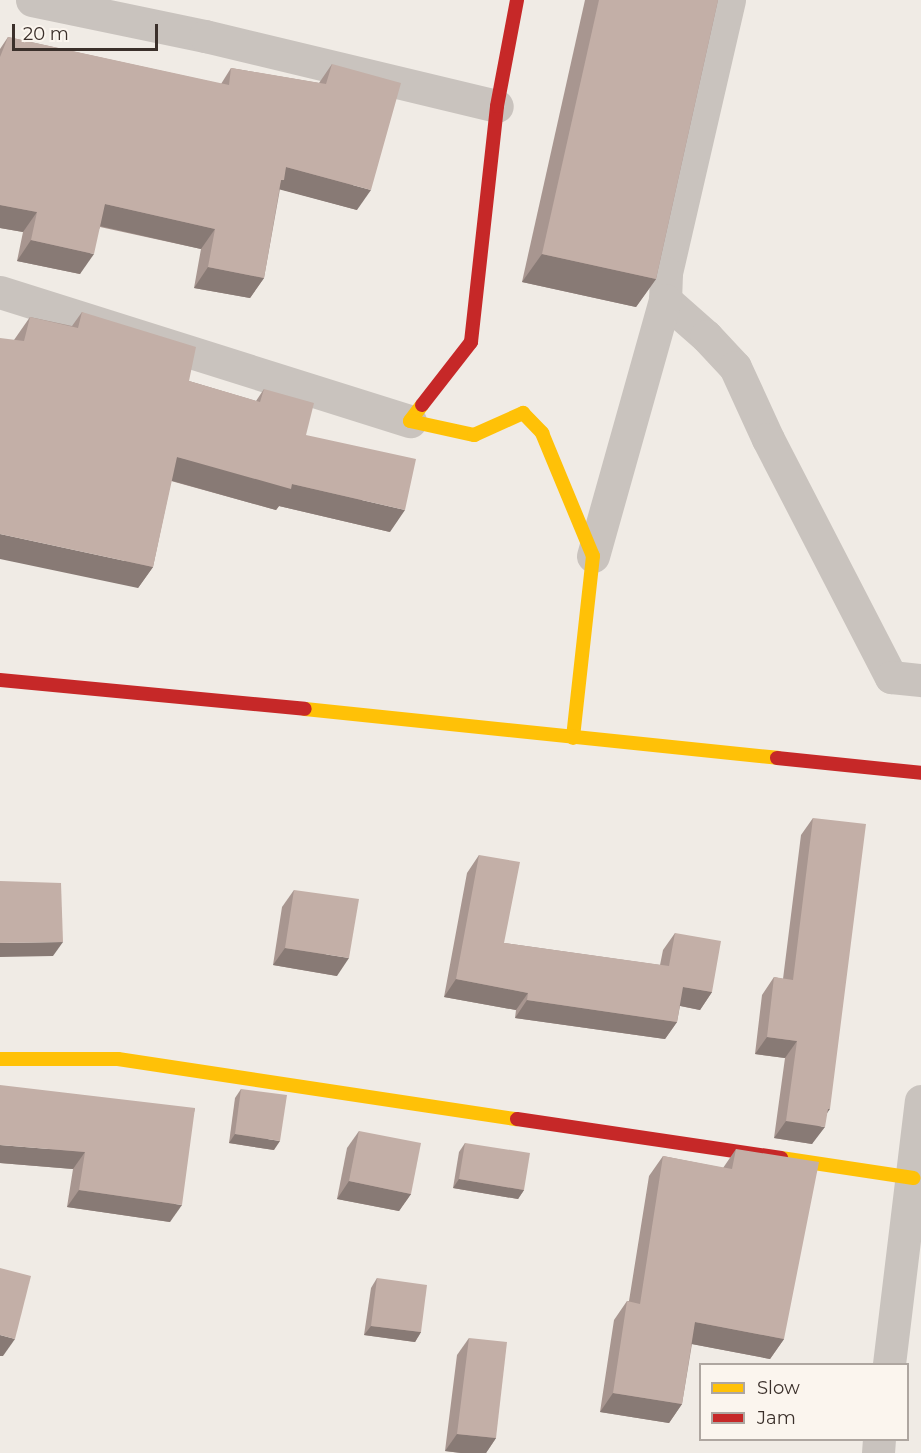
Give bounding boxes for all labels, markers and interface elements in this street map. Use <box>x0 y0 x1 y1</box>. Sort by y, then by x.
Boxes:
scale bar <box>15 12 160 50</box>
text: 20 m <box>23 23 69 45</box>
legend <box>699 1363 909 1441</box>
text: Slow <box>757 1377 800 1399</box>
text: Jam <box>757 1407 796 1429</box>

